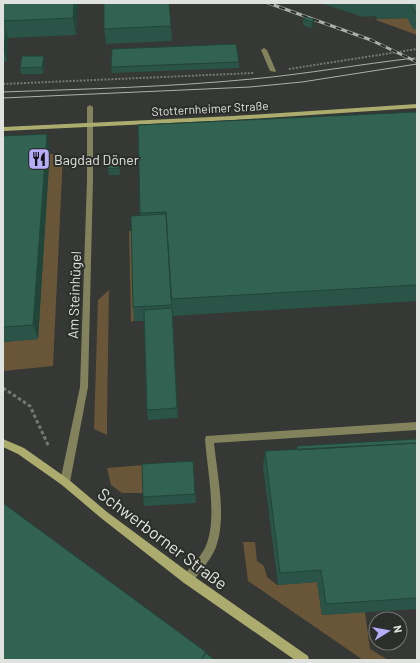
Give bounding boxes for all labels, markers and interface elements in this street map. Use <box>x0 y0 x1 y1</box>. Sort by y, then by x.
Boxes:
street label: Stotternheimer Straße <box>151 98 269 118</box>
restaurant icon: Bagdad Döner <box>26 146 52 172</box>
place label: Bagdad Döner <box>54 151 139 168</box>
street label: Am Steinhügel <box>64 251 84 339</box>
street label: Schwerborner Straße <box>94 483 232 593</box>
north arrow <box>368 611 408 651</box>
text: N <box>391 624 405 634</box>

